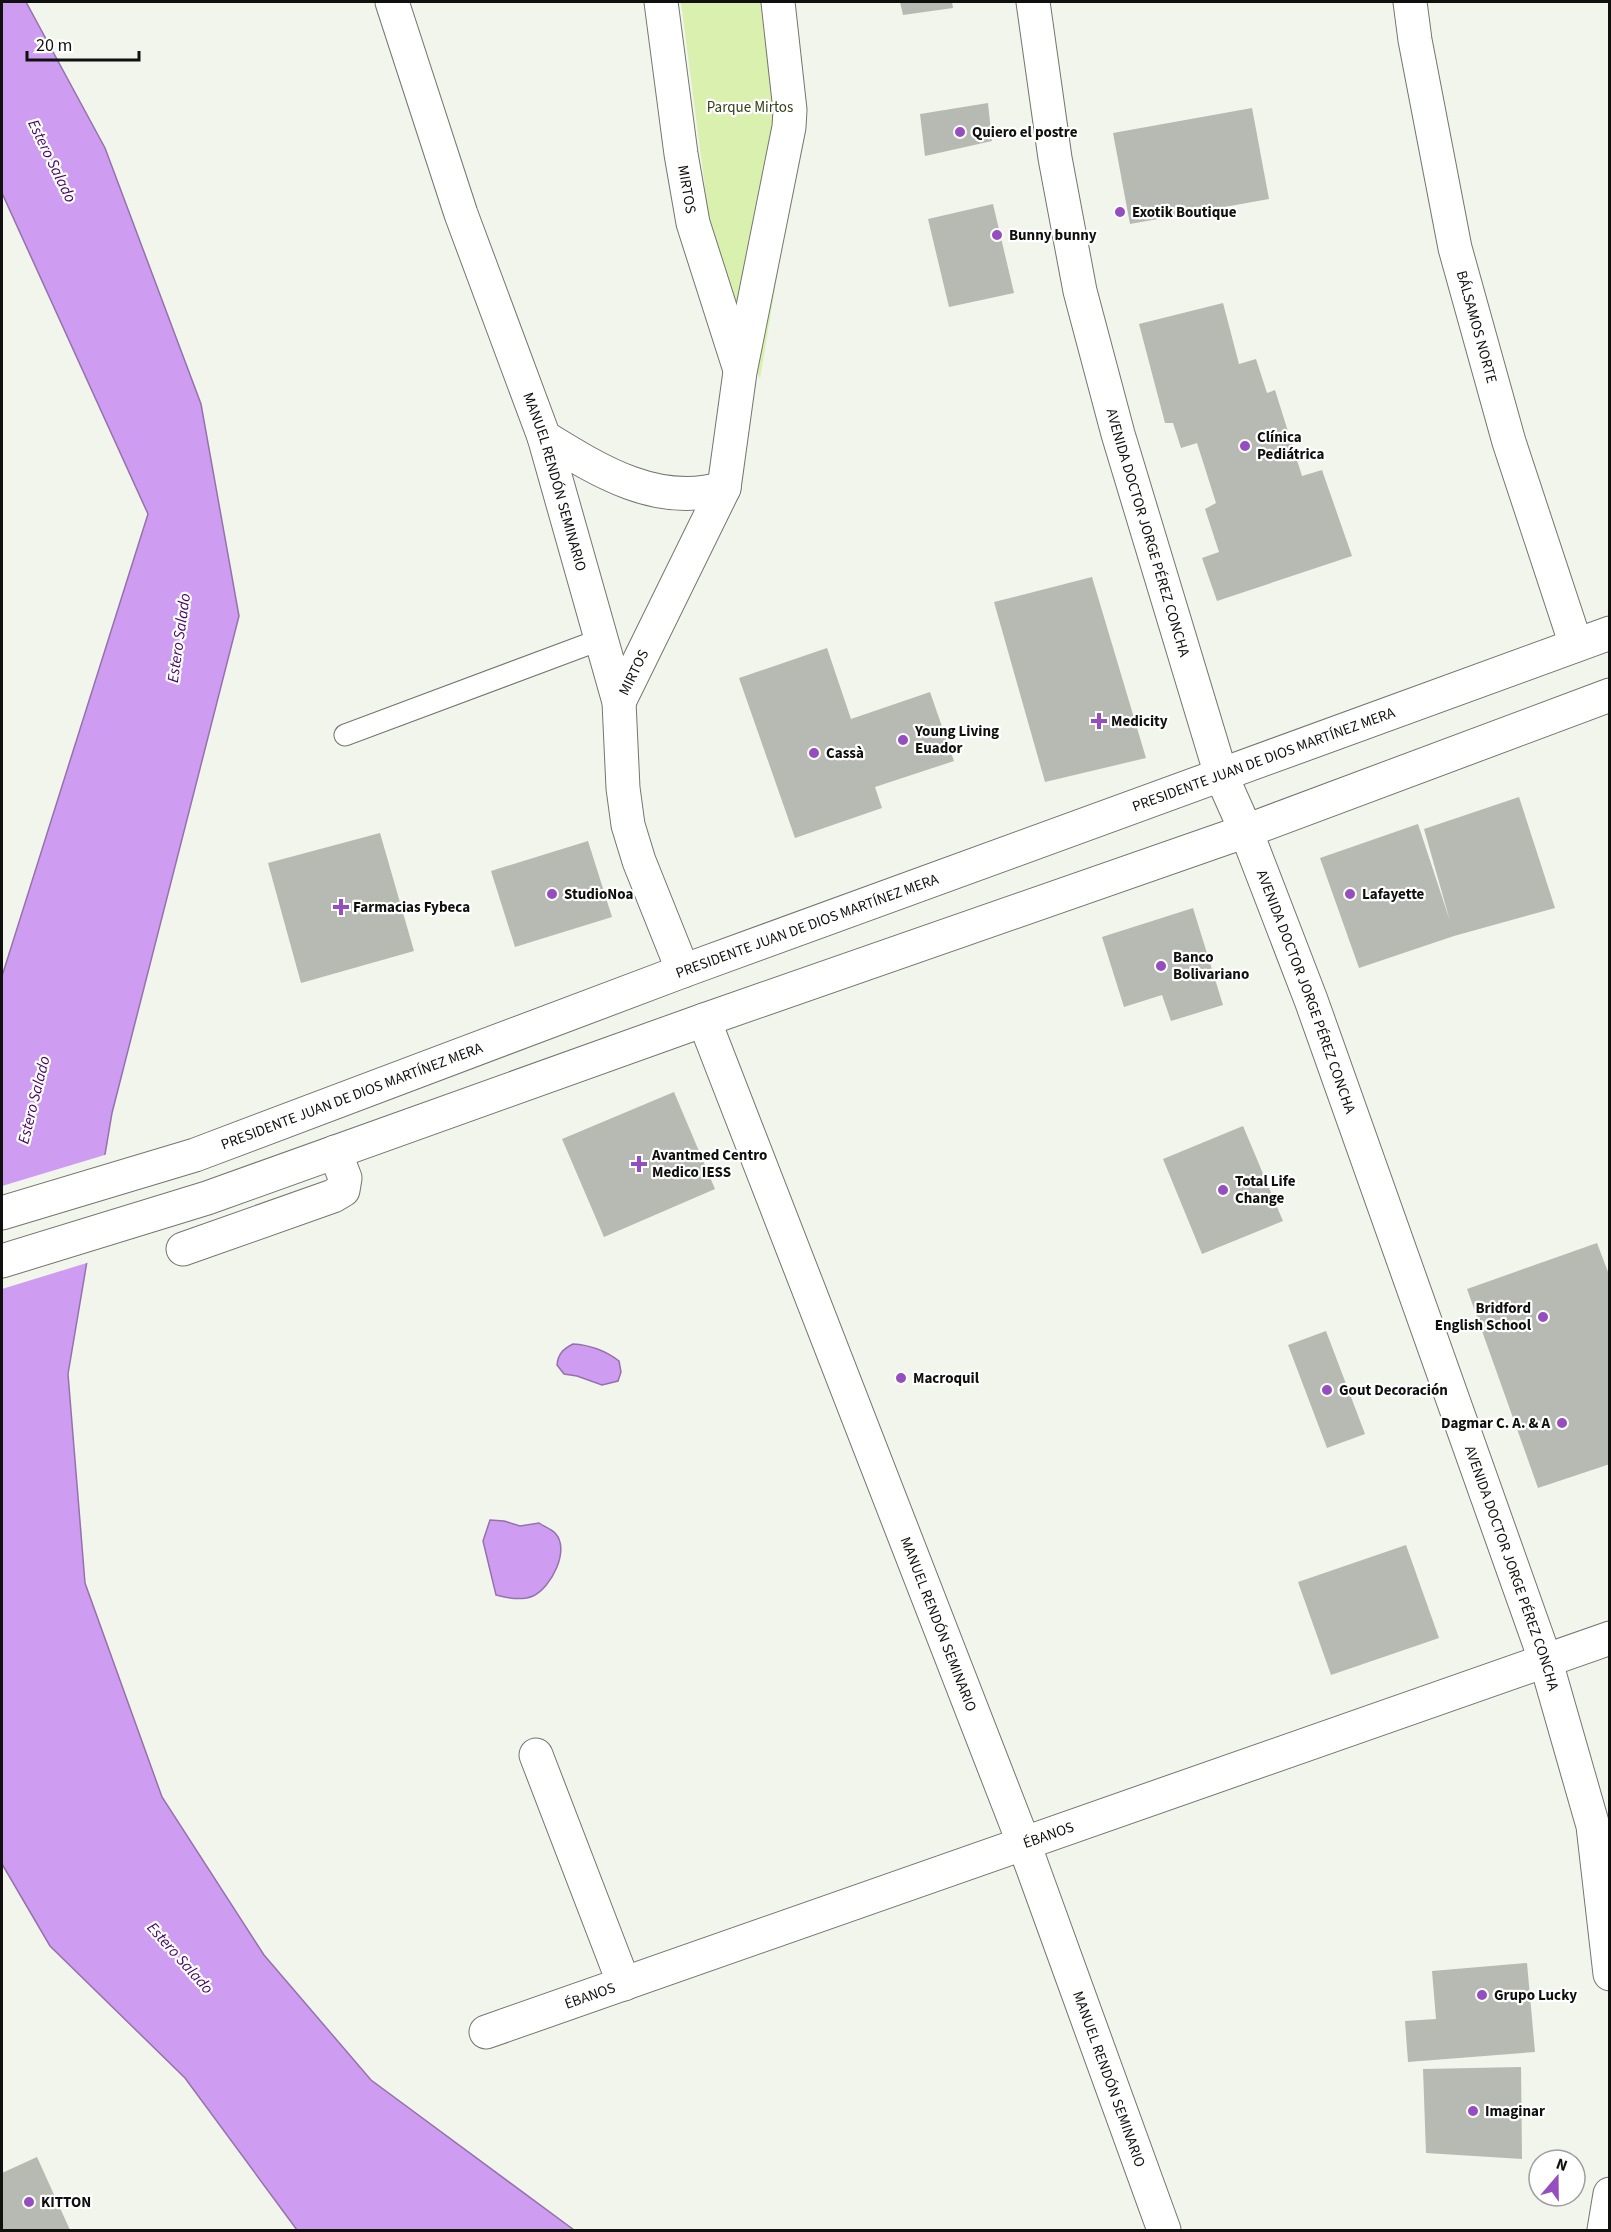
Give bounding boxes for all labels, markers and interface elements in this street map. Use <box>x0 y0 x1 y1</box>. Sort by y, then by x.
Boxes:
scale bar <box>27 24 140 62</box>
text: 20 m <box>36 33 72 58</box>
park label: Parque Mirtos <box>707 97 793 118</box>
water label: Estero Salado <box>22 116 82 206</box>
place label: Quiero el postre <box>972 122 1078 143</box>
marker: Quiero el postre <box>953 125 967 139</box>
street label: MIRTOS <box>673 163 702 215</box>
place label: Exotik Boutique <box>1132 202 1237 223</box>
marker: Exotik Boutique <box>1113 205 1127 219</box>
place label: Bunny bunny <box>1009 225 1097 246</box>
marker: Bunny bunny <box>990 228 1004 242</box>
street label: BÁLSAMOS NORTE <box>1451 268 1503 386</box>
street label: MANUEL RENDÓN SEMINARIO <box>518 389 592 574</box>
street label: AVENIDA DOCTOR JORGE PÉREZ CONCHA <box>1101 406 1195 660</box>
place label: Clínica Pediátrica <box>1257 427 1324 465</box>
marker: Clínica Pediátrica <box>1238 439 1252 453</box>
water label: Estero Salado <box>162 592 196 684</box>
street label: MIRTOS <box>613 646 654 699</box>
street label: PRESIDENTE JUAN DE DIOS MARTÍNEZ MERA <box>1129 702 1399 817</box>
place label: Medicity <box>1111 711 1168 732</box>
marker: Medicity <box>1092 714 1106 728</box>
place label: Young Living Euador <box>914 721 999 759</box>
marker: Young Living Euador <box>896 733 910 747</box>
place label: Cassà <box>826 743 864 764</box>
marker: Cassà <box>807 746 821 760</box>
street label: AVENIDA DOCTOR JORGE PÉREZ CONCHA <box>1251 867 1361 1117</box>
street label: PRESIDENTE JUAN DE DIOS MARTÍNEZ MERA <box>673 868 942 983</box>
place label: StudioNoa <box>564 884 633 905</box>
place label: Lafayette <box>1362 884 1425 905</box>
marker: StudioNoa <box>545 887 559 901</box>
marker: Lafayette <box>1343 887 1357 901</box>
place label: Farmacias Fybeca <box>353 897 470 918</box>
marker: Farmacias Fybeca <box>334 900 348 914</box>
place label: Banco Bolivariano <box>1173 947 1249 985</box>
marker: Banco Bolivariano <box>1154 959 1168 973</box>
street label: PRESIDENTE JUAN DE DIOS MARTÍNEZ MERA <box>218 1037 486 1155</box>
water label: Estero Salado <box>12 1054 56 1146</box>
place label: Avantmed Centro Medico IESS <box>651 1145 767 1183</box>
marker: Avantmed Centro Medico IESS <box>630 1155 648 1173</box>
place label: Total Life Change <box>1235 1171 1296 1209</box>
marker: Total Life Change <box>1216 1183 1230 1197</box>
place label: Bridford English School <box>1435 1298 1532 1336</box>
marker: Bridford English School <box>1536 1310 1550 1324</box>
place label: Macroquil <box>913 1368 980 1389</box>
marker: Macroquil <box>894 1371 908 1385</box>
place label: Gout Decoración <box>1339 1380 1448 1401</box>
marker: Gout Decoración <box>1320 1383 1334 1397</box>
place label: Dagmar C. A. & A <box>1441 1413 1550 1434</box>
marker: Dagmar C. A. & A <box>1555 1416 1569 1430</box>
street label: AVENIDA DOCTOR JORGE PÉREZ CONCHA <box>1459 1443 1564 1694</box>
street label: MANUEL RENDÓN SEMINARIO <box>895 1534 982 1715</box>
street label: ÉBANOS <box>1020 1816 1077 1853</box>
water label: Estero Salado <box>142 1917 218 1999</box>
street label: ÉBANOS <box>562 1977 618 2014</box>
place label: Grupo Lucky <box>1494 1985 1577 2006</box>
street label: MANUEL RENDÓN SEMINARIO <box>1068 1988 1151 2170</box>
marker: Grupo Lucky <box>1475 1988 1489 2002</box>
place label: Imaginar <box>1485 2101 1545 2122</box>
marker: Imaginar <box>1466 2104 1480 2118</box>
north arrow <box>1527 2148 1587 2208</box>
text: N <box>1553 2153 1571 2177</box>
place label: KITTON <box>41 2192 91 2213</box>
marker: KITTON <box>22 2195 36 2209</box>

